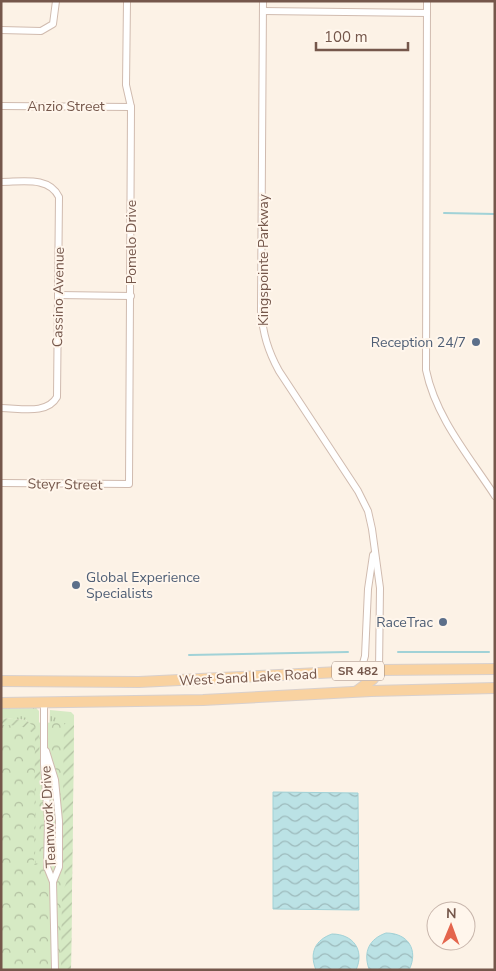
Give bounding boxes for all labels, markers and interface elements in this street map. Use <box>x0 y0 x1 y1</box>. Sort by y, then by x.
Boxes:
scale bar <box>316 20 408 52</box>
text: 100 m <box>324 27 368 47</box>
street label: Anzio Street <box>27 97 105 116</box>
street label: Kingspointe Parkway <box>254 193 273 326</box>
street label: Pomelo Drive <box>122 200 141 284</box>
street label: Cassino Avenue <box>48 247 69 347</box>
place label: Reception 24/7 <box>371 333 466 352</box>
marker: Reception 24/7 <box>470 336 482 348</box>
street label: Steyr Street <box>27 474 103 495</box>
place label: Global Experience Specialists <box>86 568 200 603</box>
marker: Global Experience Specialists <box>70 579 82 591</box>
place label: RaceTrac <box>376 613 434 632</box>
marker: RaceTrac <box>437 616 449 628</box>
road number: SR 482 <box>332 661 384 680</box>
street label: West Sand Lake Road <box>178 664 318 691</box>
street label: Teamwork Drive <box>36 765 61 869</box>
north arrow <box>426 901 476 951</box>
text: N <box>446 904 457 923</box>

